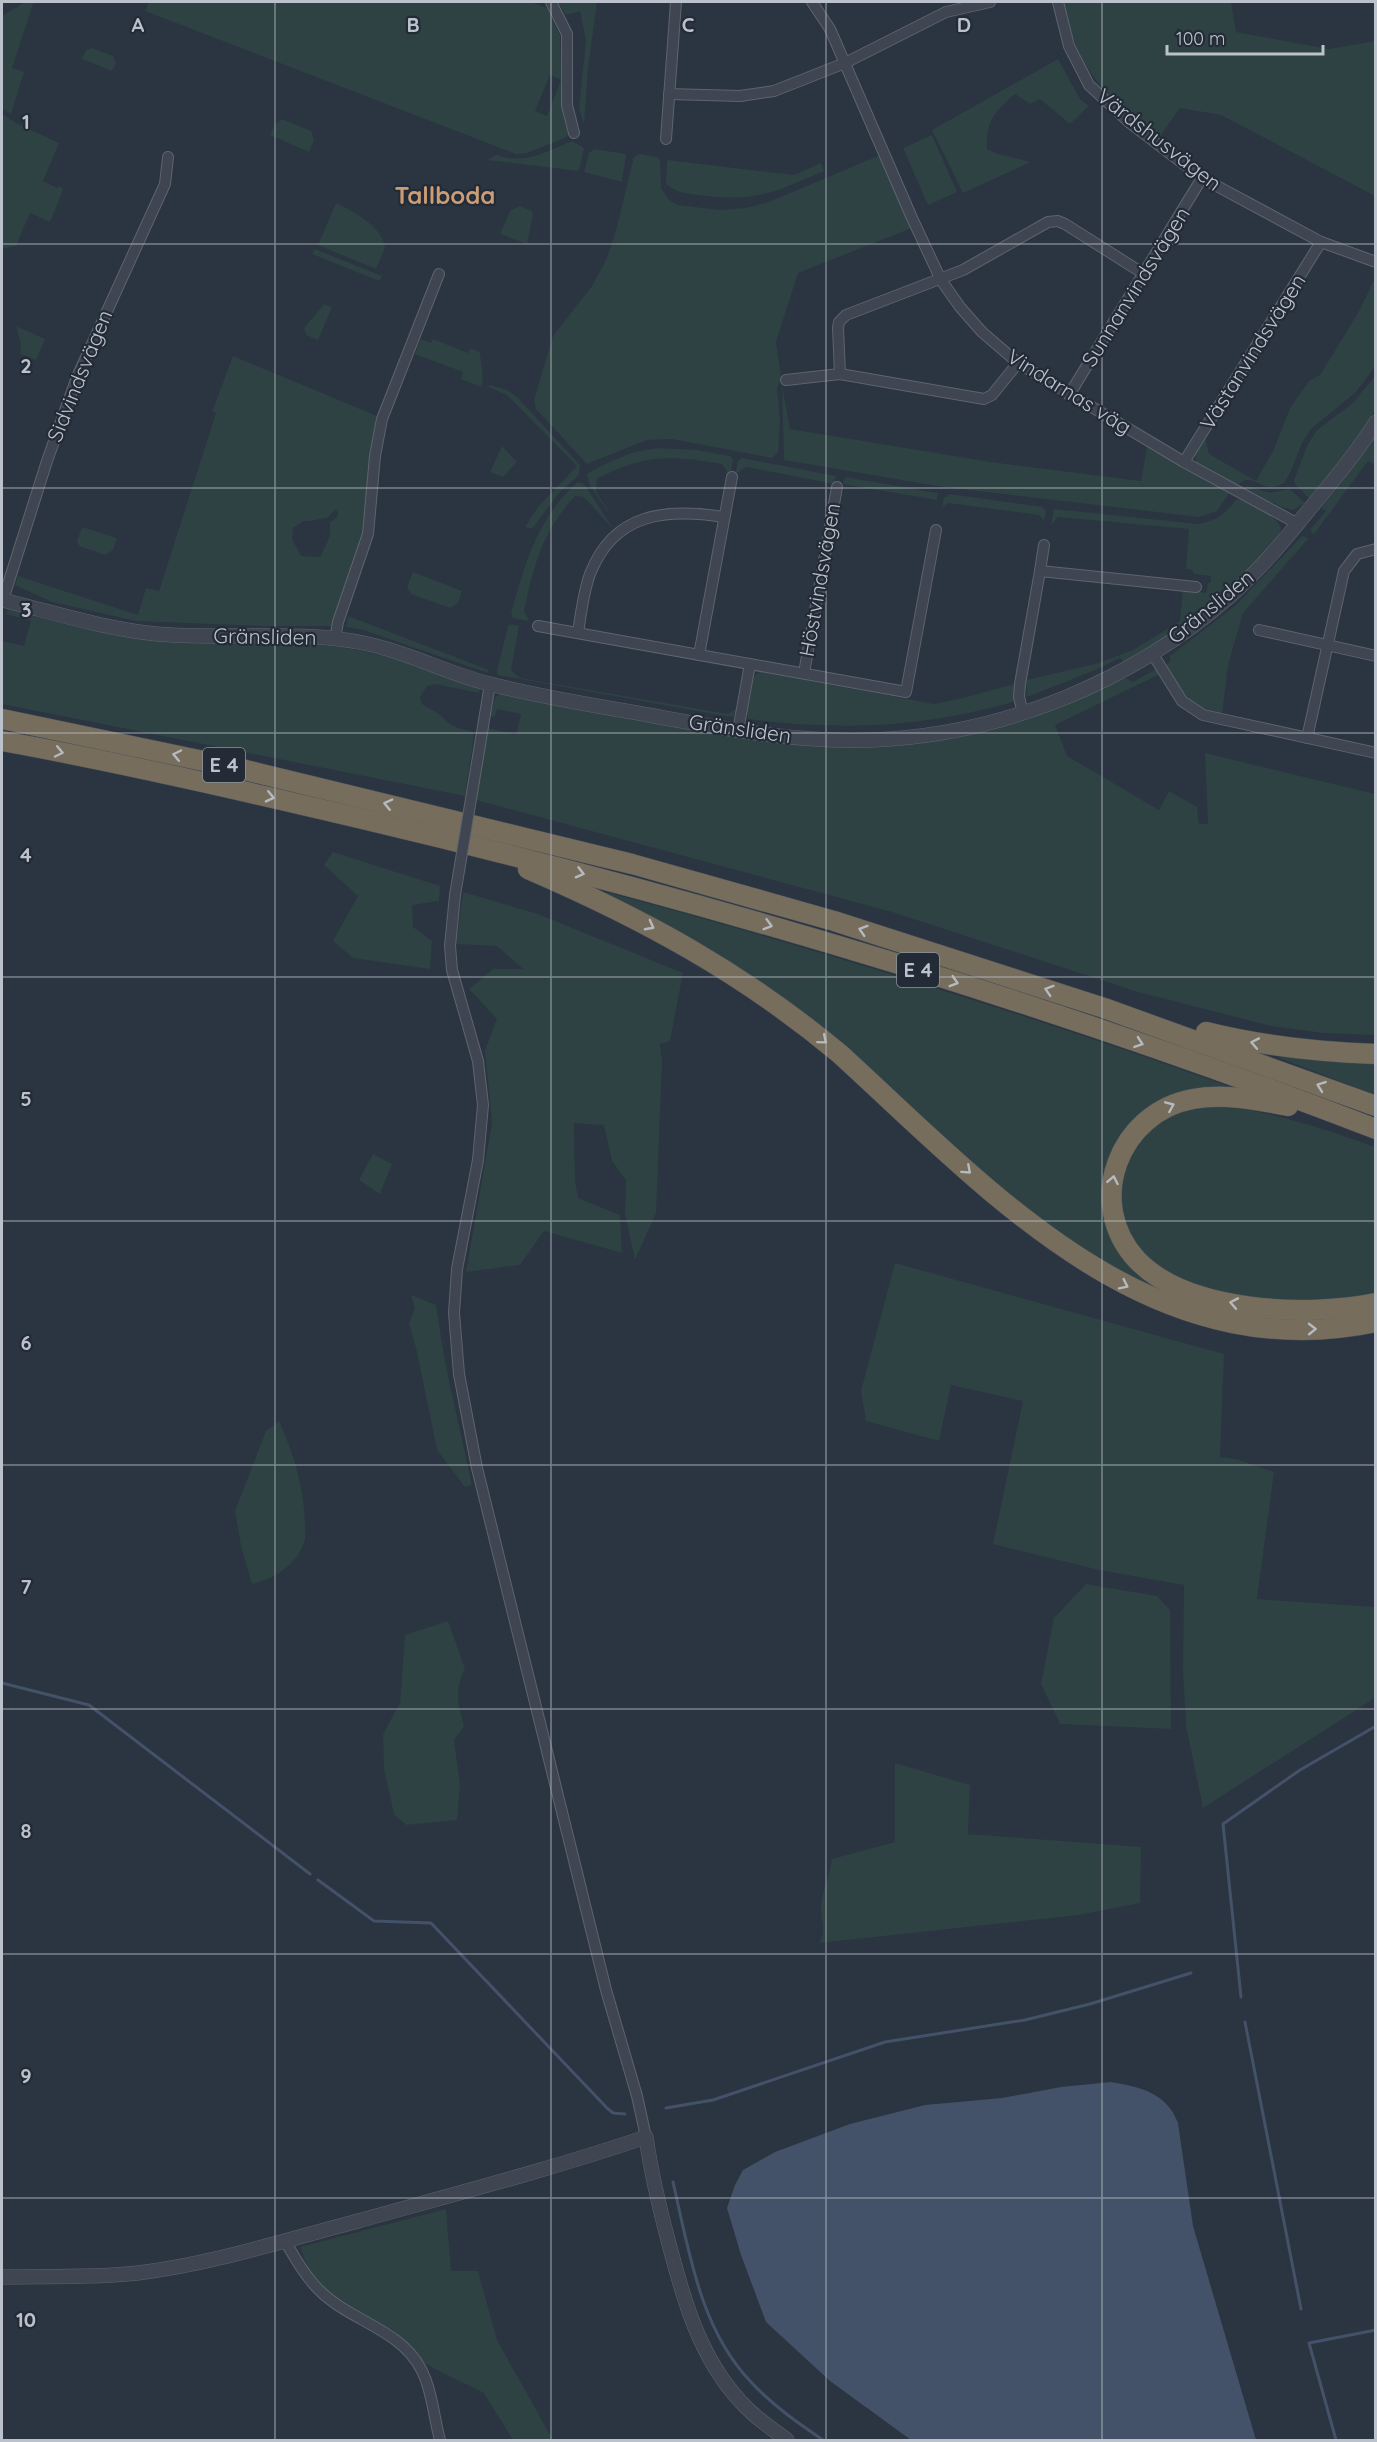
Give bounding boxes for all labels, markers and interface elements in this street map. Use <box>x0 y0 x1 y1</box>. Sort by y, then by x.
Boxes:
text: A <box>132 12 145 37</box>
text: B <box>406 12 420 37</box>
text: C <box>682 12 695 37</box>
text: D <box>957 12 971 37</box>
scale bar <box>1167 18 1323 56</box>
text: 100 m <box>1176 27 1225 50</box>
street label: Värdshusvägen <box>1092 83 1227 196</box>
text: 1 <box>22 109 30 134</box>
district label: Tallboda <box>395 180 495 210</box>
street label: Sunnanvindsvägen <box>1075 202 1195 371</box>
street label: Västanvindsvägen <box>1194 269 1311 434</box>
street label: Sidvindsvägen <box>41 306 117 445</box>
street label: Vindarnas väg <box>1003 343 1136 440</box>
text: 2 <box>20 353 32 378</box>
street label: Höstvindsvägen <box>793 501 845 659</box>
street label: Gränsliden <box>1162 564 1259 649</box>
text: 3 <box>21 597 31 622</box>
street label: Gränsliden <box>213 622 317 650</box>
street label: Gränsliden <box>687 708 793 748</box>
one-way arrow <box>54 744 64 757</box>
road number: E 4 <box>203 748 245 782</box>
one-way arrow <box>172 749 182 762</box>
one-way arrow <box>265 790 275 803</box>
one-way arrow <box>383 798 393 811</box>
text: 4 <box>20 842 32 867</box>
one-way arrow <box>574 866 585 878</box>
one-way arrow <box>762 918 772 931</box>
one-way arrow <box>644 919 654 930</box>
one-way arrow <box>858 925 869 938</box>
road number: E 4 <box>897 953 939 987</box>
one-way arrow <box>948 975 959 987</box>
one-way arrow <box>1044 985 1055 997</box>
one-way arrow <box>816 1033 827 1044</box>
one-way arrow <box>1133 1036 1144 1049</box>
one-way arrow <box>1250 1037 1260 1050</box>
one-way arrow <box>1316 1080 1327 1093</box>
text: 5 <box>20 1086 32 1111</box>
one-way arrow <box>1164 1101 1175 1113</box>
one-way arrow <box>961 1163 971 1174</box>
one-way arrow <box>1106 1175 1119 1185</box>
one-way arrow <box>1118 1278 1129 1289</box>
one-way arrow <box>1229 1298 1239 1311</box>
one-way arrow <box>1308 1322 1317 1335</box>
text: 6 <box>20 1330 32 1355</box>
text: 7 <box>21 1574 32 1599</box>
text: 8 <box>21 1818 32 1843</box>
text: 9 <box>20 2063 32 2088</box>
text: 10 <box>16 2307 36 2332</box>

